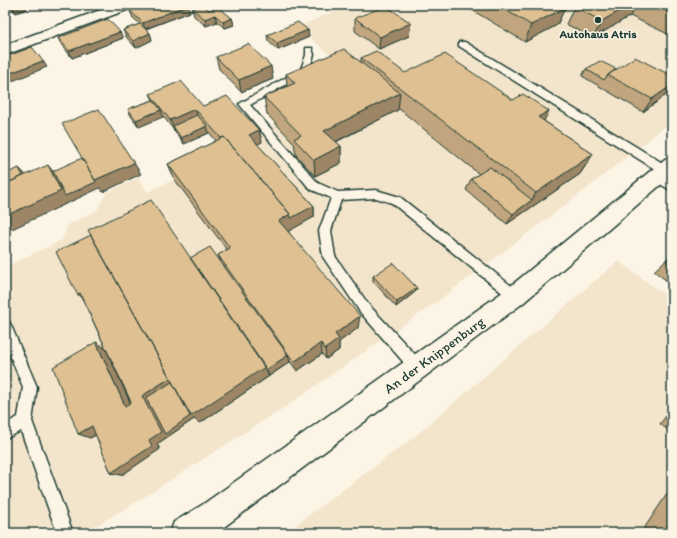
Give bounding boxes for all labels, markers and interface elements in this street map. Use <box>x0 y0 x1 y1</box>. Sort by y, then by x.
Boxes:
marker: Autohaus Atris <box>593 15 603 25</box>
place label: Autohaus Atris <box>558 27 637 41</box>
street label: An der Knippenburg <box>381 313 488 398</box>

